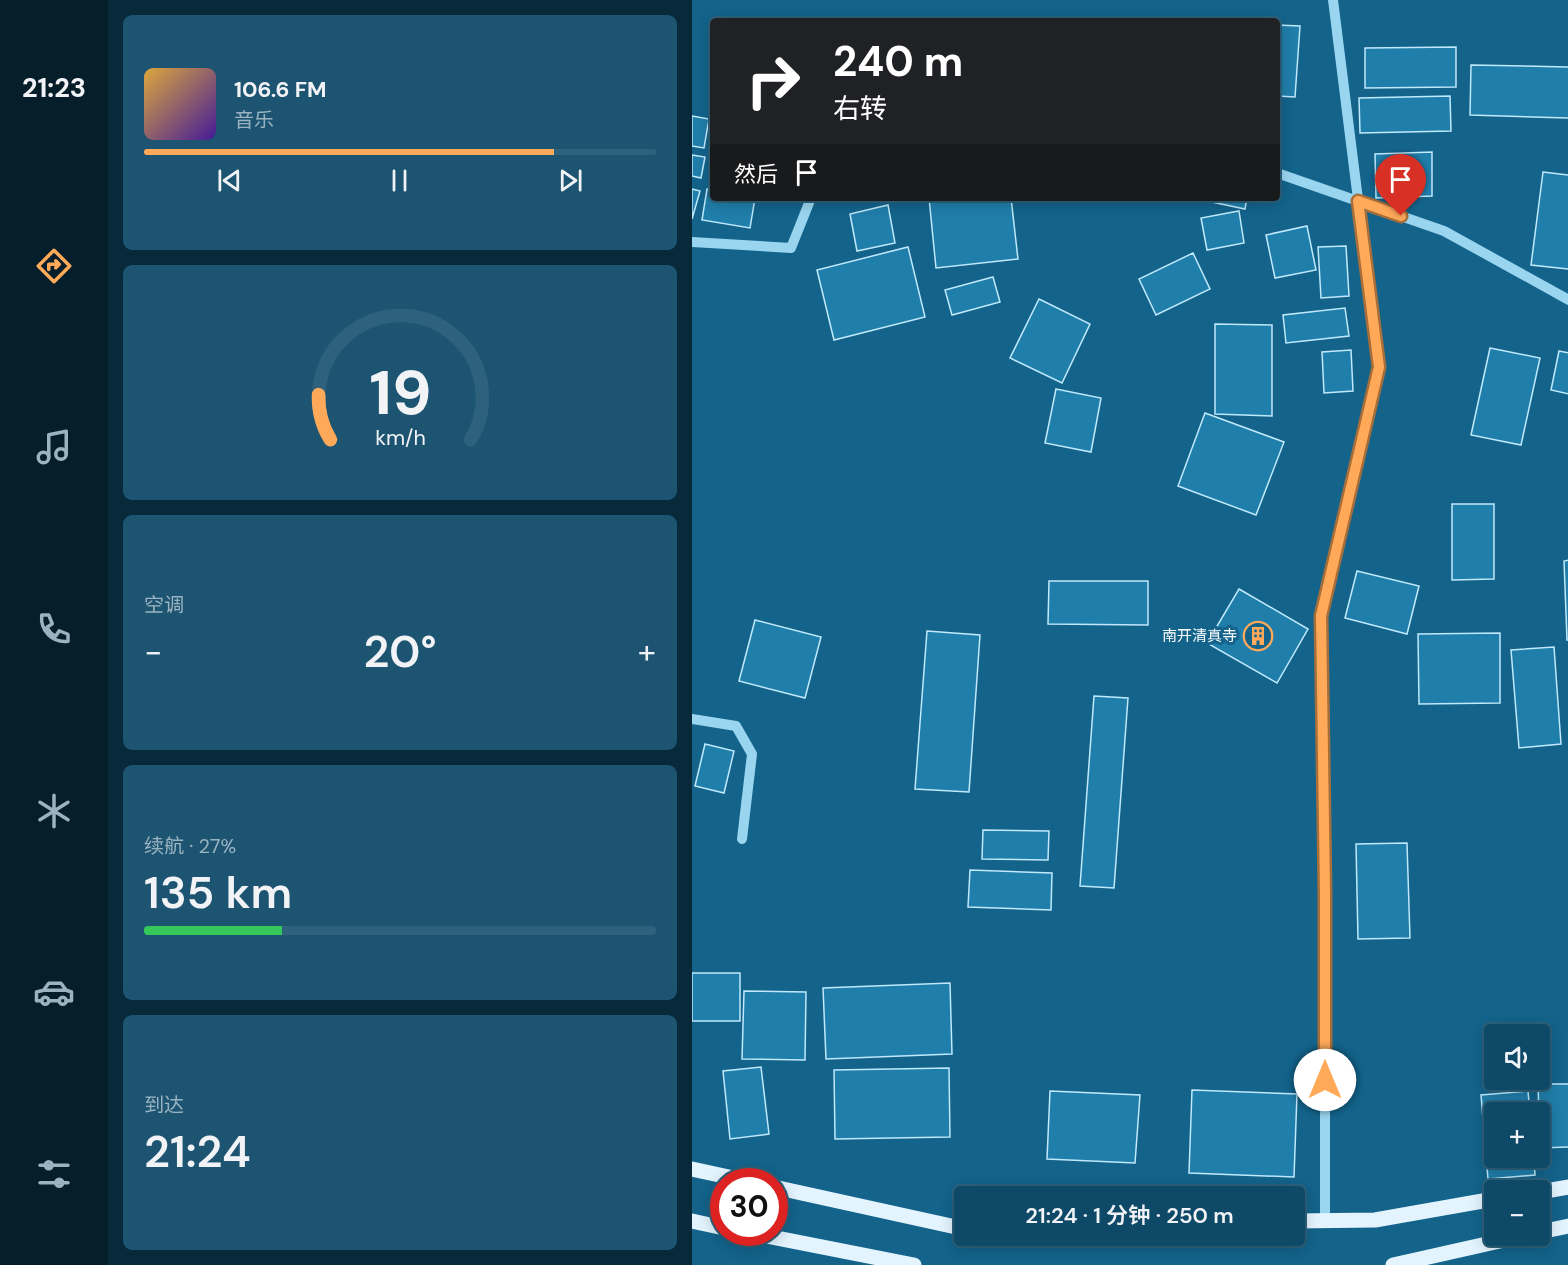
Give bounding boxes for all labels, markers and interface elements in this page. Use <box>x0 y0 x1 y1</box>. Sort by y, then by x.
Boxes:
text: 240 m <box>833 34 963 89</box>
icon: right <box>734 42 812 120</box>
text: 21:23 <box>22 70 86 105</box>
text: 106.6 FM <box>234 75 326 104</box>
text: 右转 <box>833 91 887 126</box>
text: 音乐 <box>234 107 274 133</box>
pin <box>1375 154 1426 216</box>
icon: arrive <box>790 156 823 189</box>
text: 然后 <box>734 160 778 189</box>
icon: arrive <box>1384 163 1417 196</box>
icon: previous <box>213 164 246 197</box>
icon: pause <box>383 164 416 197</box>
icon: next <box>554 164 587 197</box>
icon: directions <box>33 245 75 287</box>
text: 19 <box>369 352 431 433</box>
text: km/h <box>375 424 425 452</box>
icon: music <box>33 426 75 468</box>
text: 空调 <box>144 592 184 618</box>
icon: phone <box>33 608 75 650</box>
building icon: 南开清真寺 <box>1242 620 1274 652</box>
text: 20° <box>363 622 437 681</box>
place label: 南开清真寺 <box>1162 626 1237 646</box>
text: − <box>144 630 162 673</box>
text: + <box>638 630 656 673</box>
icon: climate <box>33 790 75 832</box>
text: 续航 · 27% <box>144 833 236 859</box>
text: 135 km <box>144 863 292 922</box>
icon: car <box>33 971 75 1013</box>
map controls <box>1484 1024 1550 1246</box>
button: sound <box>1484 1024 1550 1090</box>
position arrow <box>1293 1048 1357 1112</box>
text: 到达 <box>144 1092 184 1118</box>
button: + <box>1484 1102 1550 1168</box>
text: 21:24 <box>144 1122 251 1181</box>
icon: filters <box>33 1153 75 1195</box>
speed limit sign: 30 <box>710 1168 788 1246</box>
button: − <box>1484 1180 1550 1246</box>
text: 21:24 · 1 分钟 · 250 m <box>1025 1201 1234 1230</box>

